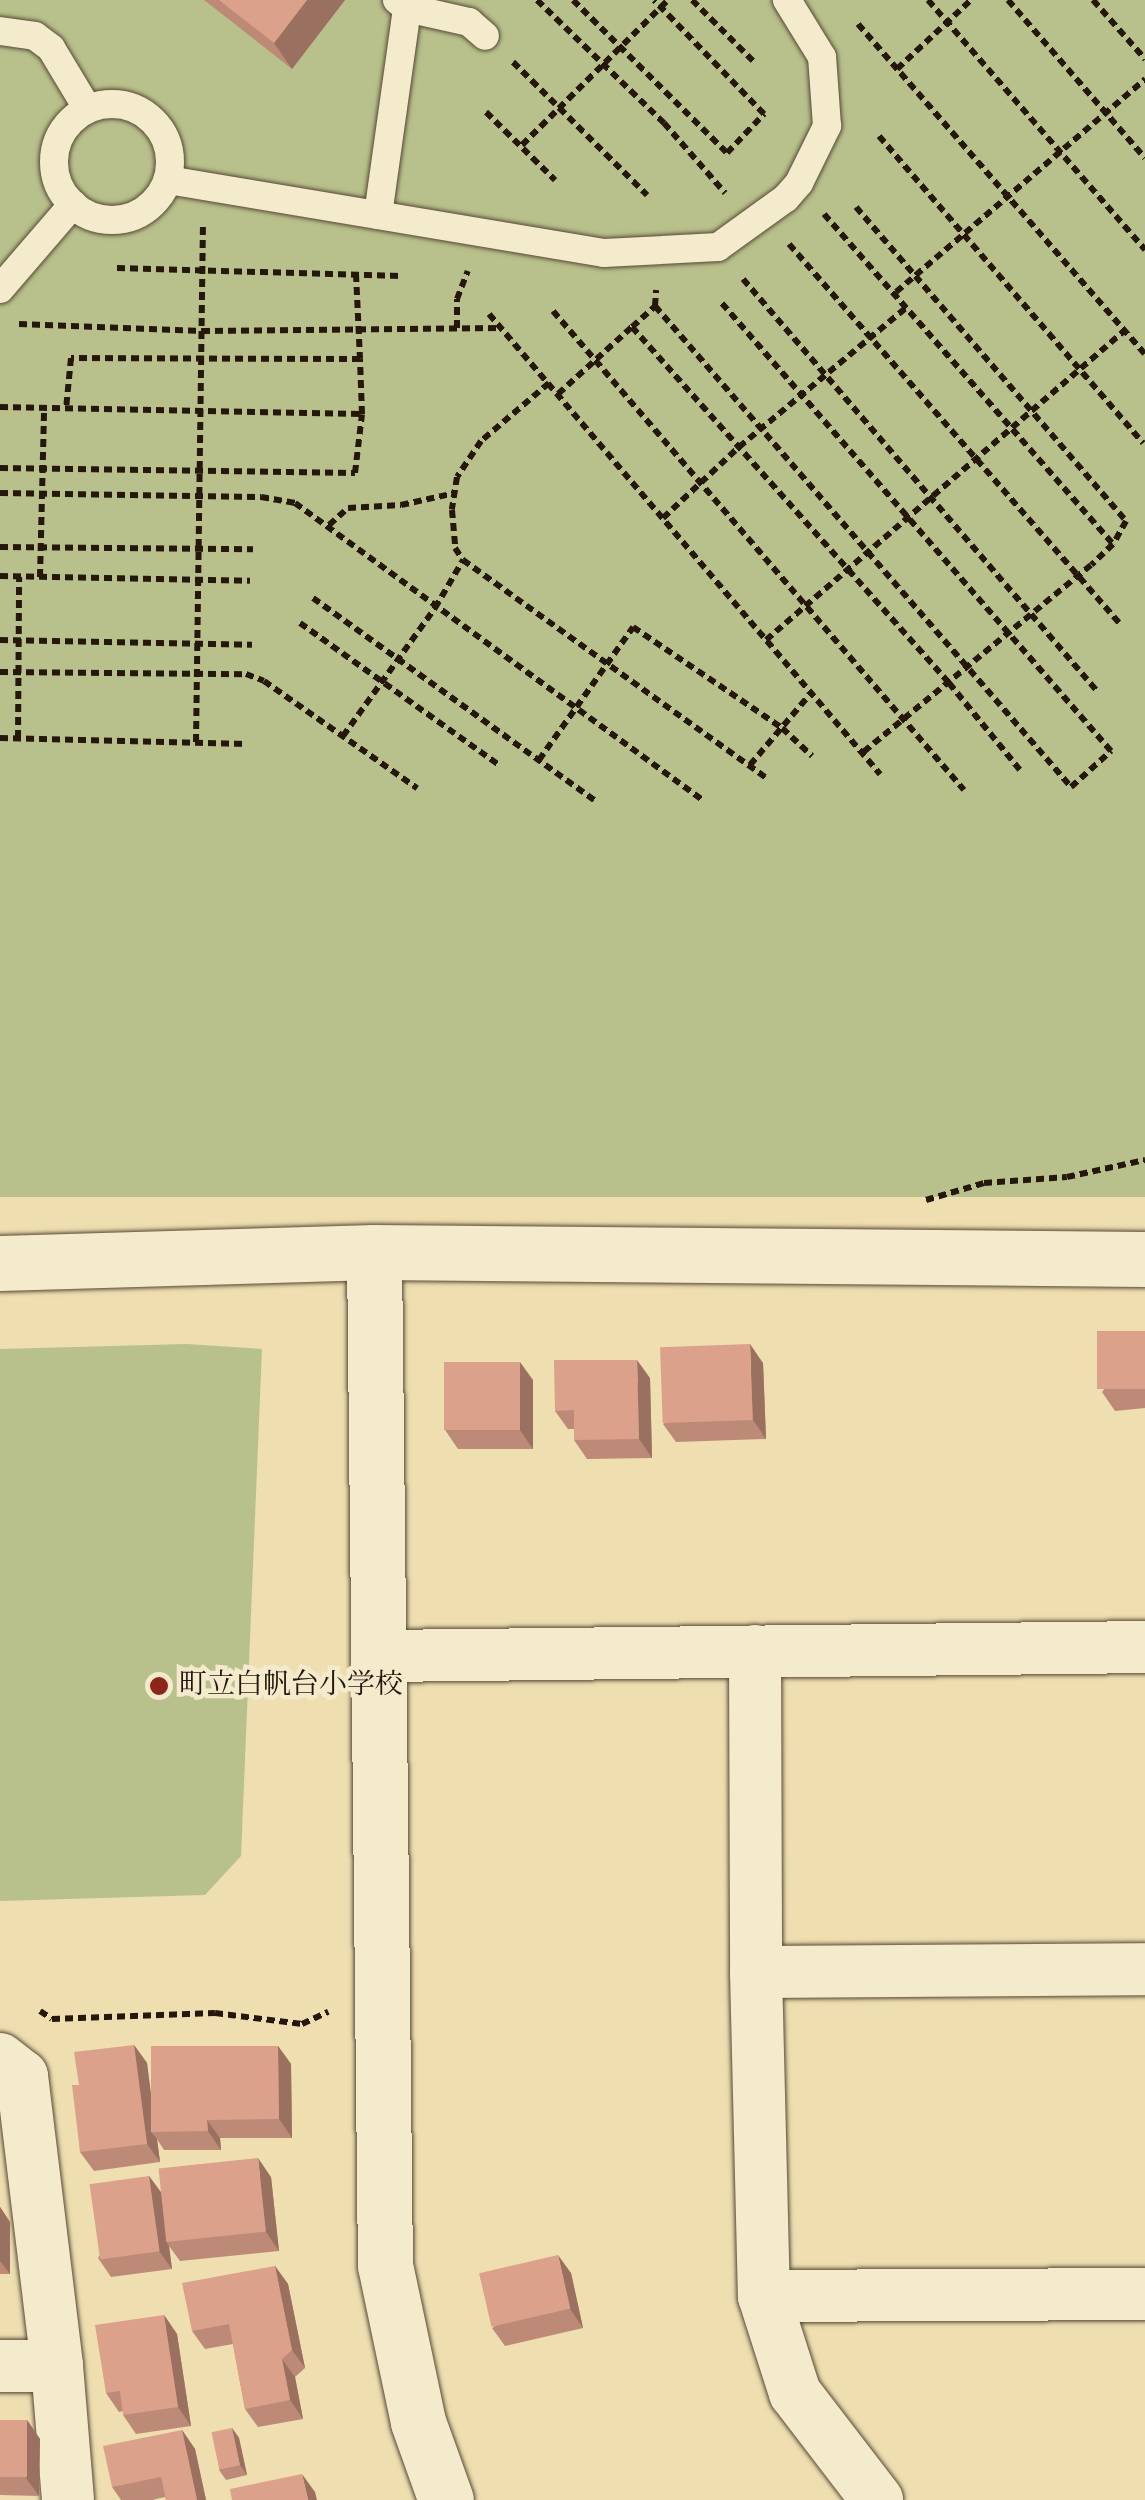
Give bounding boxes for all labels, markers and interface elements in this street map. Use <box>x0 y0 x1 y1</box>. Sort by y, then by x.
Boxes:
place label: 町立白帆台小学校 <box>179 1669 403 1703</box>
marker: 町立白帆台小学校 <box>148 1675 170 1697</box>

